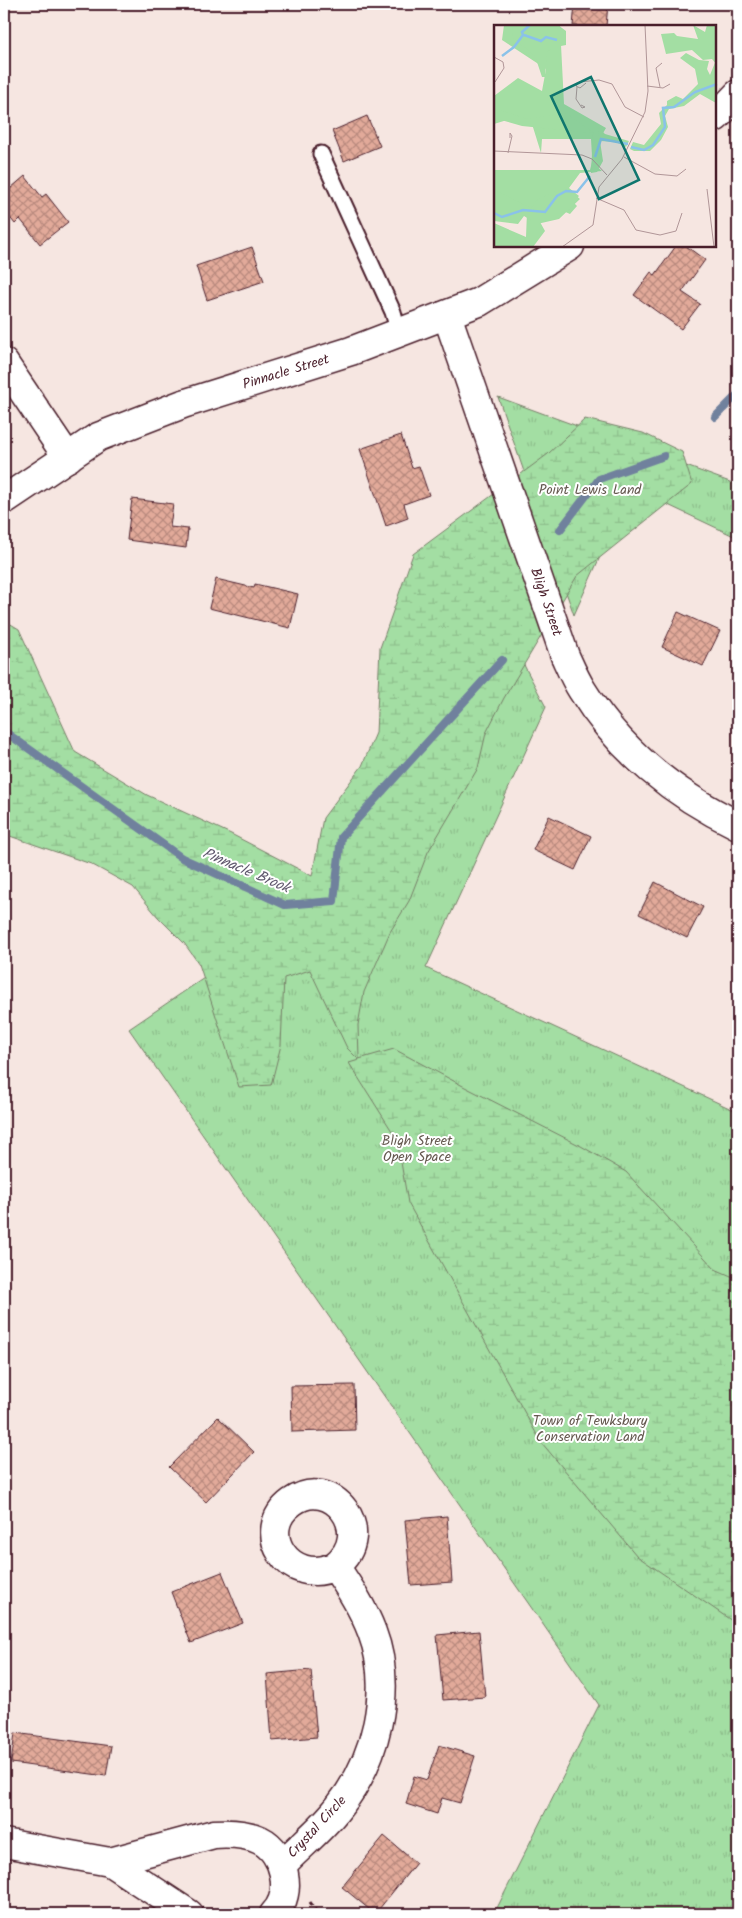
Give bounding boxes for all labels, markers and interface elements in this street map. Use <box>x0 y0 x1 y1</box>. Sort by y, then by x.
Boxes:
inset map <box>494 25 717 248</box>
street label: Pinnacle Street <box>240 348 333 396</box>
park label: Point Lewis Land <box>539 479 642 501</box>
street label: Bligh Street <box>524 565 568 640</box>
water label: Pinnacle Brook <box>199 842 295 901</box>
park label: Bligh Street Open Space <box>382 1130 453 1168</box>
park label: Town of Tewksbury Conservation Land <box>533 1410 648 1448</box>
street label: Crystal Circle <box>282 1790 352 1863</box>

